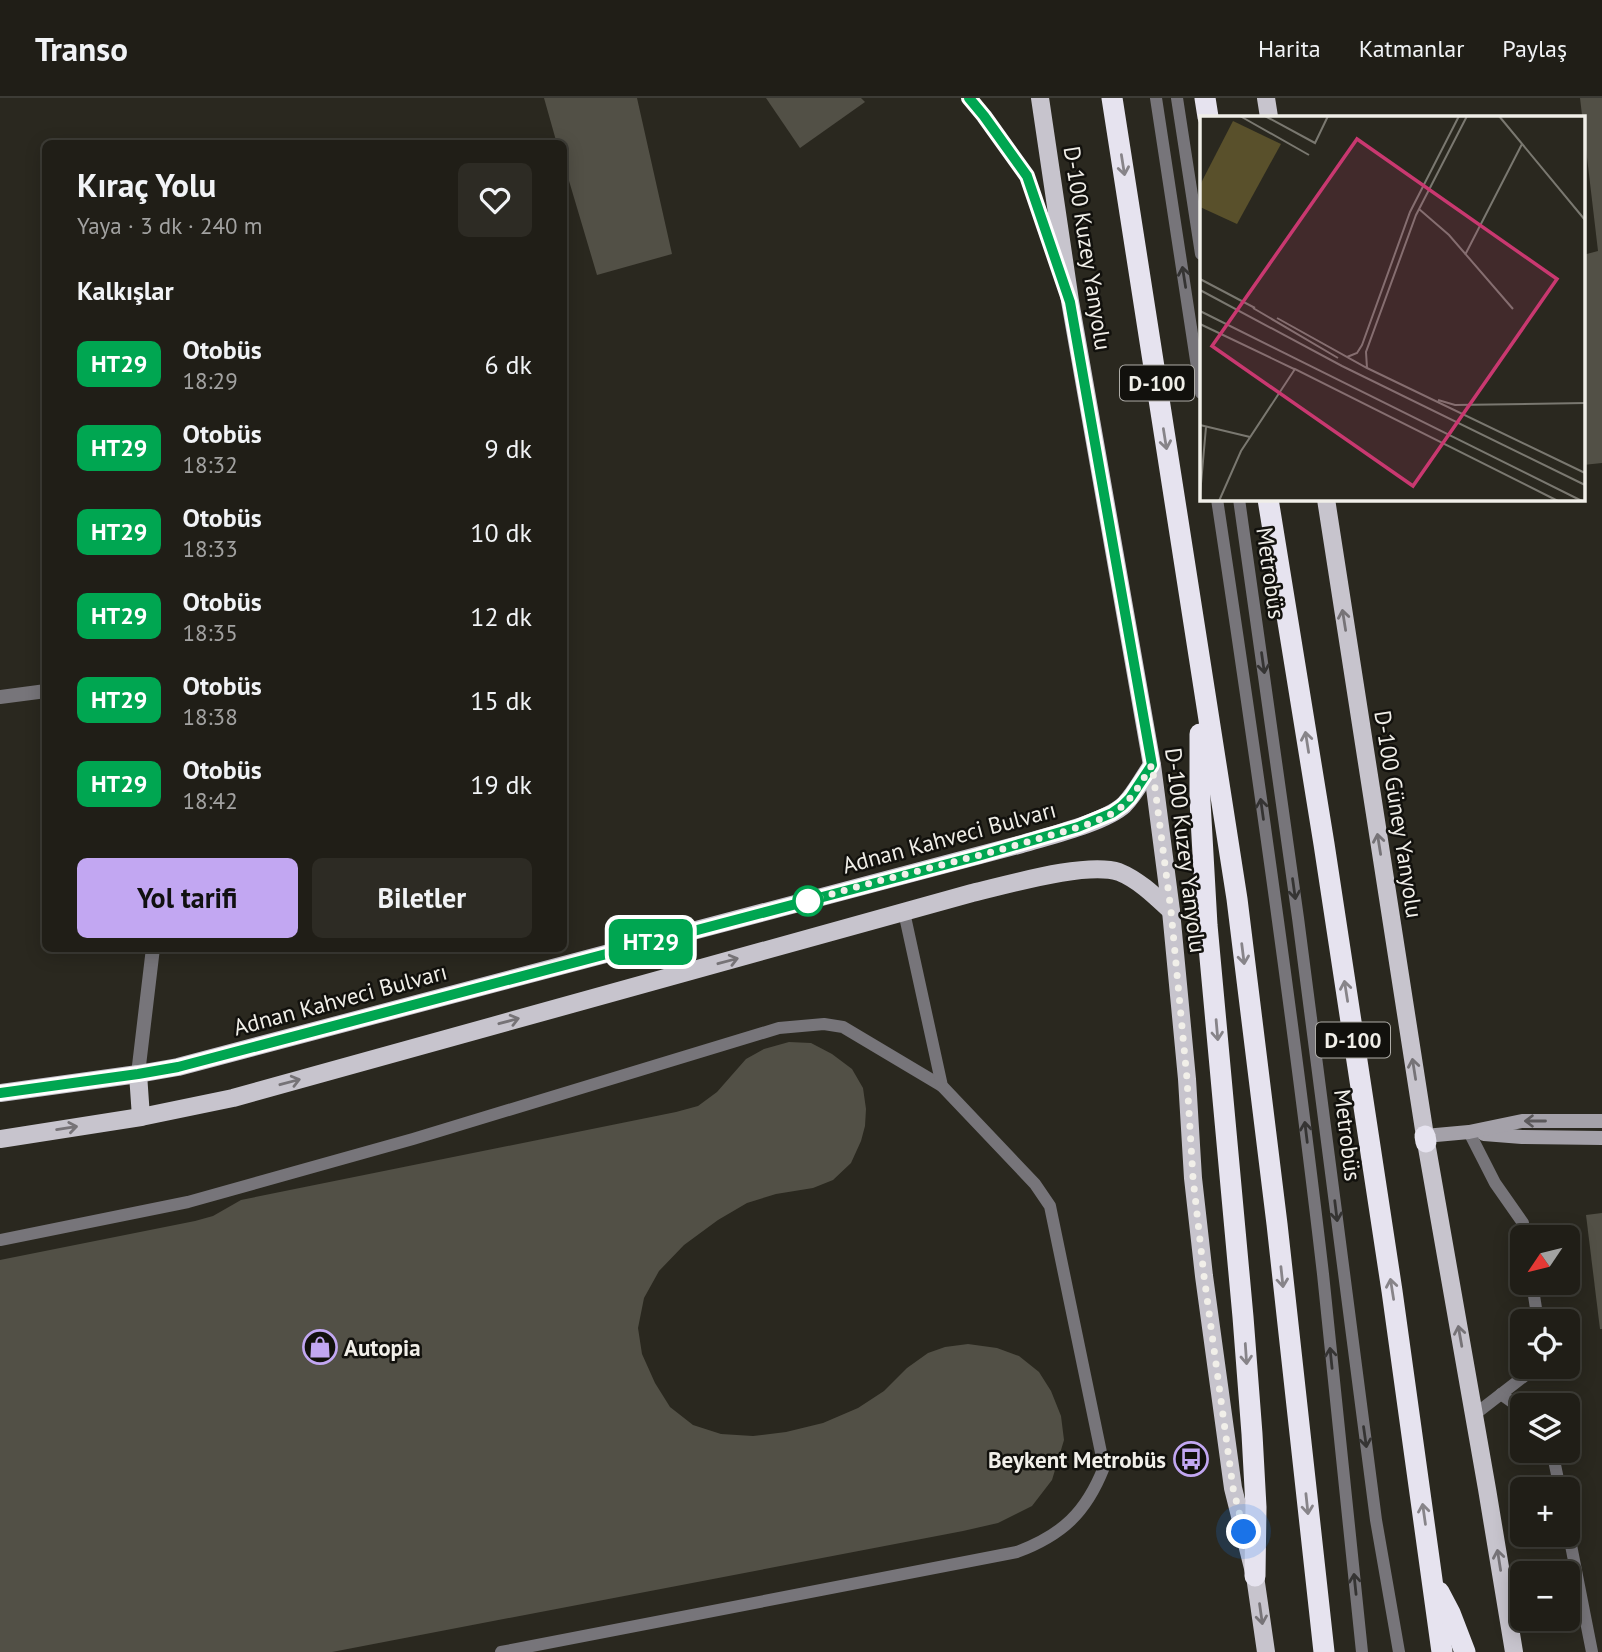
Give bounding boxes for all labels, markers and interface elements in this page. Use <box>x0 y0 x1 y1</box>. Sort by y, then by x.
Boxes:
text: Transo <box>35 27 128 70</box>
text: Harita <box>1258 33 1321 64</box>
text: Katmanlar <box>1359 33 1464 64</box>
text: Paylaş <box>1502 33 1567 64</box>
inset map <box>1200 116 1584 500</box>
street label: D-100 Kuzey Yanyolu <box>1058 144 1118 352</box>
one-way arrow <box>1116 154 1129 176</box>
text: Kıraç Yolu <box>77 163 216 206</box>
button: heart <box>458 163 532 237</box>
text: Yaya · 3 dk · 240 m <box>77 211 262 240</box>
one-way arrow <box>1177 267 1190 289</box>
text: Kalkışlar <box>77 274 174 307</box>
text: Otobüs <box>182 333 262 366</box>
text: HT29 <box>91 348 147 379</box>
text: 6 dk <box>484 348 532 381</box>
text: 18:29 <box>182 366 238 395</box>
road number: D-100 <box>1120 366 1194 400</box>
text: Otobüs <box>182 417 262 450</box>
one-way arrow <box>1159 427 1172 450</box>
text: HT29 <box>91 432 147 463</box>
text: 9 dk <box>484 432 532 465</box>
text: 18:32 <box>182 450 238 479</box>
text: Otobüs <box>182 501 262 534</box>
text: HT29 <box>91 516 147 547</box>
text: 10 dk <box>470 516 532 549</box>
street label: Metrobüs <box>1250 525 1292 621</box>
text: 18:33 <box>182 534 238 563</box>
text: Otobüs <box>182 585 262 618</box>
text: HT29 <box>91 600 147 631</box>
text: 12 dk <box>470 600 532 633</box>
one-way arrow <box>1337 609 1350 631</box>
text: 18:35 <box>182 618 238 647</box>
one-way arrow <box>1256 651 1269 674</box>
text: Otobüs <box>182 669 262 702</box>
text: HT29 <box>91 684 147 715</box>
text: 15 dk <box>470 684 532 717</box>
text: 18:38 <box>182 702 238 731</box>
street label: D-100 Güney Yanyolu <box>1368 708 1430 920</box>
one-way arrow <box>1300 731 1313 754</box>
street label: D-100 Kuzey Yanyolu <box>1159 746 1213 954</box>
text: Otobüs <box>182 753 262 786</box>
text: HT29 <box>91 768 147 799</box>
text: 19 dk <box>470 768 532 801</box>
text: 18:42 <box>182 786 238 815</box>
street label: Adnan Kahveci Bulvarı <box>839 795 1059 879</box>
one-way arrow <box>1256 798 1269 821</box>
one-way arrow <box>1372 834 1385 856</box>
button: Yol tarifi <box>77 858 298 938</box>
button: Biletler <box>312 858 532 938</box>
one-way arrow <box>1288 877 1301 899</box>
unlabelled marker <box>793 886 823 916</box>
line badge: HT29 <box>602 919 700 965</box>
text: HT29 <box>623 926 679 957</box>
one-way arrow <box>1237 942 1250 965</box>
one-way arrow <box>717 953 739 966</box>
street label: Adnan Kahveci Bulvarı <box>230 957 450 1041</box>
one-way arrow <box>1339 980 1352 1003</box>
one-way arrow <box>498 1014 520 1027</box>
one-way arrow <box>1211 1018 1224 1041</box>
road number: D-100 <box>1316 1023 1390 1058</box>
one-way arrow <box>1407 1058 1420 1081</box>
one-way arrow <box>278 1075 301 1088</box>
street label: Metrobüs <box>1328 1087 1368 1183</box>
one-way arrow <box>1523 1114 1546 1128</box>
one-way arrow <box>56 1121 78 1134</box>
one-way arrow <box>1299 1121 1312 1144</box>
one-way arrow <box>1330 1200 1343 1222</box>
north arrow <box>1510 1225 1580 1295</box>
map controls <box>1510 1225 1580 1631</box>
one-way arrow <box>1276 1266 1289 1288</box>
one-way arrow <box>1385 1278 1398 1300</box>
button: locate <box>1510 1309 1580 1379</box>
one-way arrow <box>1453 1325 1466 1348</box>
shop icon: Autopia <box>301 1328 339 1366</box>
place label: Autopia <box>344 1333 421 1362</box>
one-way arrow <box>1240 1343 1253 1365</box>
one-way arrow <box>1325 1347 1338 1370</box>
button: layers <box>1510 1393 1580 1463</box>
one-way arrow <box>1359 1425 1372 1448</box>
bus stop icon: Beykent Metrobüs <box>1172 1440 1210 1478</box>
place label: Beykent Metrobüs <box>988 1445 1166 1474</box>
button: + <box>1510 1477 1580 1547</box>
one-way arrow <box>1300 1492 1313 1514</box>
one-way arrow <box>1417 1503 1430 1526</box>
your location <box>1226 1514 1261 1549</box>
one-way arrow <box>1492 1550 1505 1572</box>
button: − <box>1510 1561 1580 1631</box>
one-way arrow <box>1348 1573 1361 1596</box>
one-way arrow <box>1254 1602 1267 1625</box>

